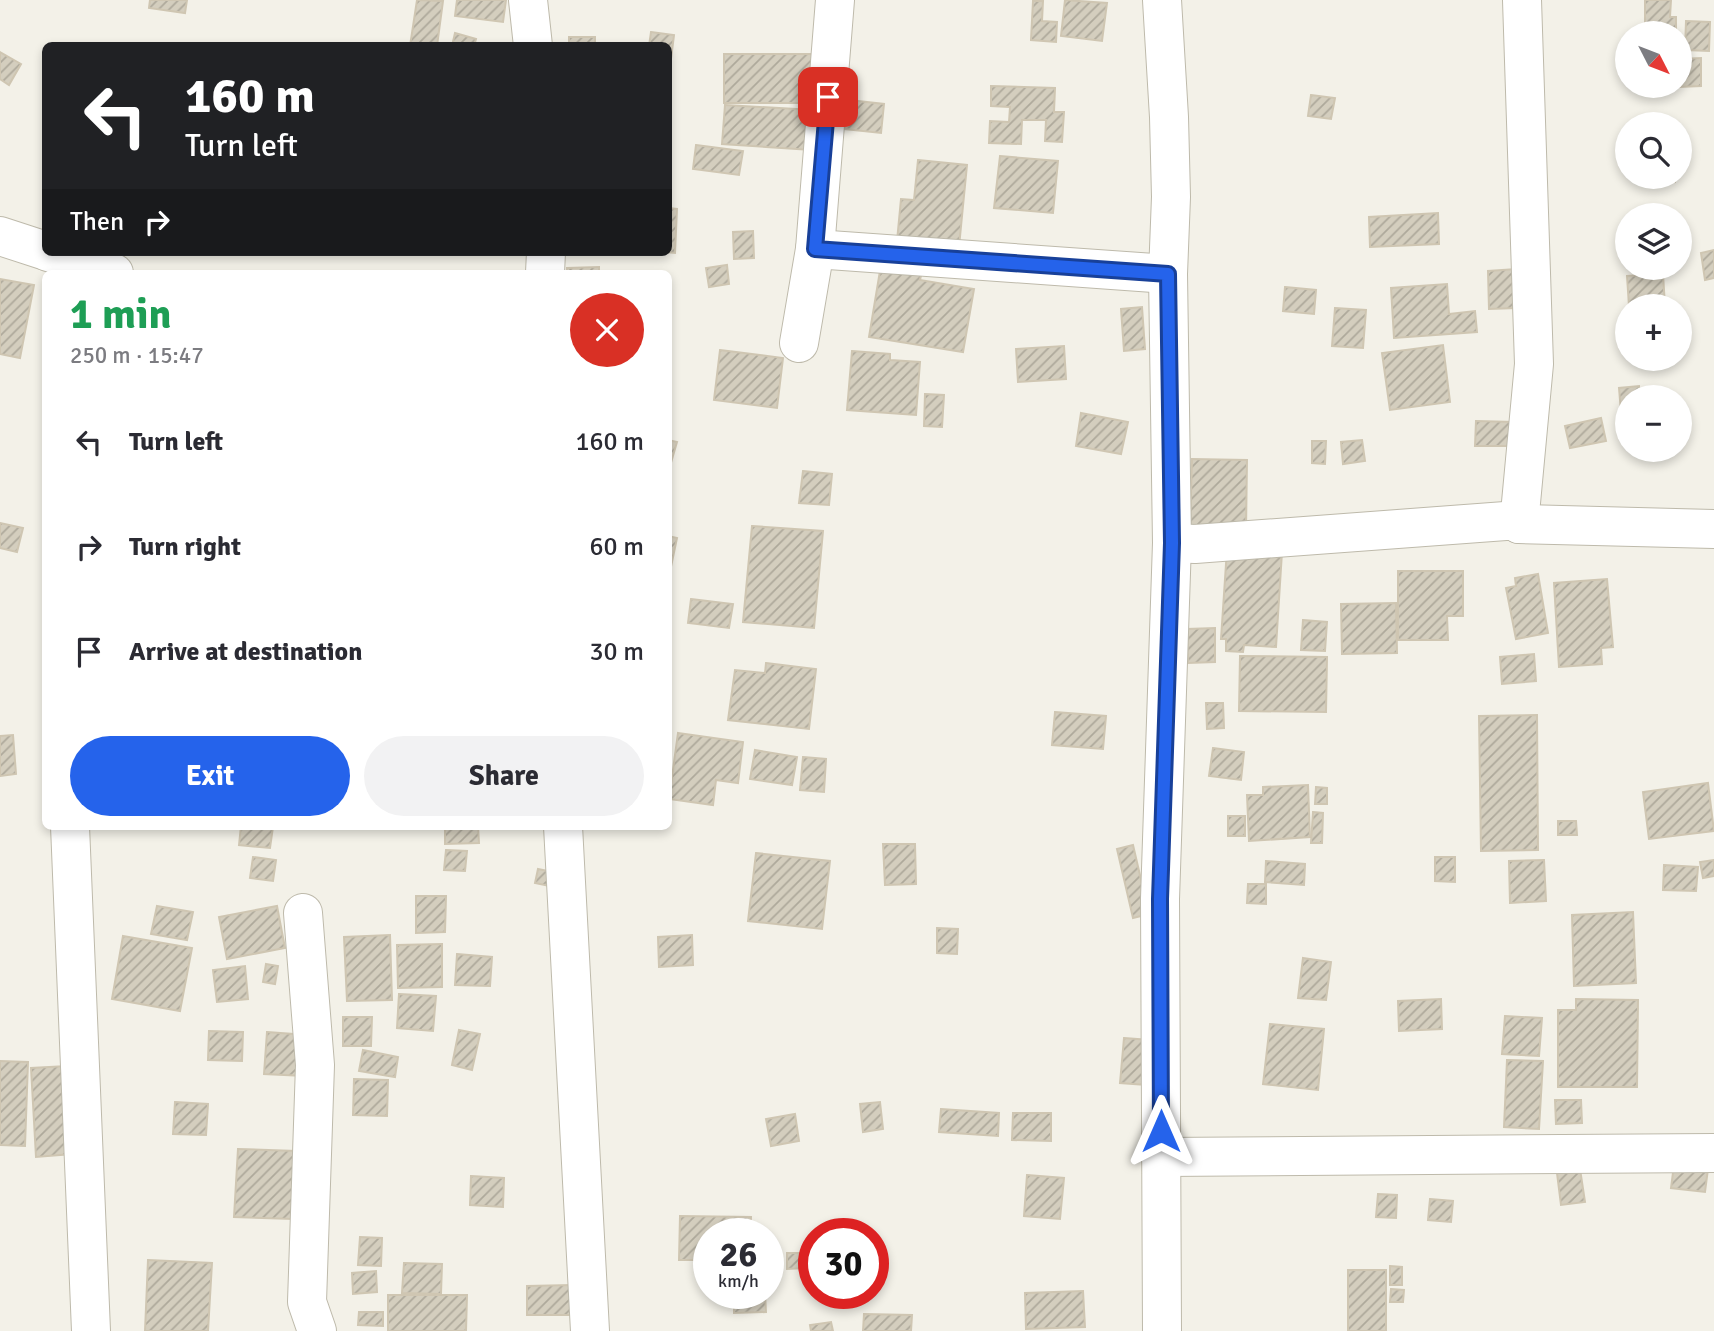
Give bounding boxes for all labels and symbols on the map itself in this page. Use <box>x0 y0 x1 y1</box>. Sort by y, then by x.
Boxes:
north arrow <box>1615 21 1692 98</box>
pin <box>798 67 858 127</box>
position arrow <box>1124 1094 1198 1168</box>
speed limit sign: 30 <box>798 1218 889 1309</box>

